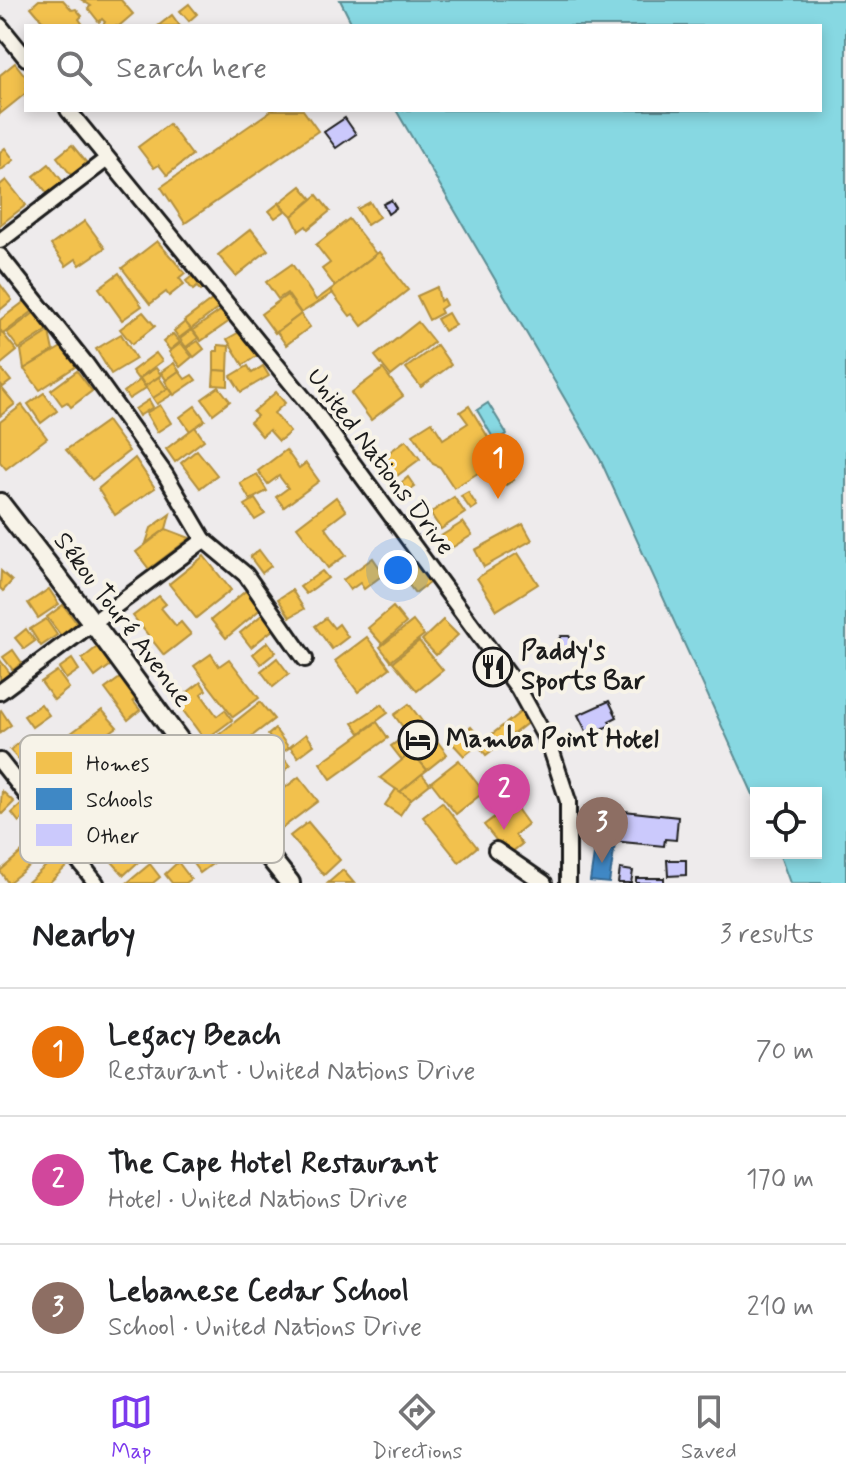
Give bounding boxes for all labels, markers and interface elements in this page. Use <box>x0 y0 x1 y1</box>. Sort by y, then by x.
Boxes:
search box <box>24 24 822 112</box>
icon: search <box>52 46 96 90</box>
text: Search here <box>116 49 267 88</box>
street label: United Nations Drive <box>298 361 462 563</box>
pin: 1 <box>472 433 524 499</box>
street label: Sékou Touré Avenue <box>45 525 199 715</box>
your location <box>378 550 418 590</box>
place label: Paddy's Sports Bar <box>521 635 645 699</box>
restaurant icon: Paddy's Sports Bar <box>472 646 514 688</box>
hotel icon: Mamba Point Hotel <box>397 719 439 761</box>
place label: Mamba Point Hotel <box>446 723 659 757</box>
legend <box>20 735 284 863</box>
text: Homes <box>86 751 150 779</box>
pin: 2 <box>478 764 530 830</box>
text: Schools <box>86 787 153 815</box>
map controls <box>750 787 822 859</box>
button: locate <box>750 787 822 859</box>
pin: 3 <box>576 797 628 863</box>
text: Other <box>86 823 139 851</box>
text: Nearby <box>32 913 136 958</box>
text: 3 results <box>720 918 814 952</box>
text: Legacy Beach <box>108 1016 281 1055</box>
text: 1 <box>52 1035 64 1069</box>
text: 70 m <box>756 1035 814 1069</box>
text: Restaurant · United Nations Drive <box>108 1055 476 1089</box>
text: The Cape Hotel Restaurant <box>108 1144 439 1183</box>
text: 2 <box>52 1163 64 1197</box>
text: 170 m <box>746 1163 814 1197</box>
text: Hotel · United Nations Drive <box>108 1183 408 1217</box>
text: Lebanese Cedar School <box>108 1272 409 1311</box>
text: 3 <box>52 1291 64 1325</box>
text: 210 m <box>747 1291 814 1325</box>
text: School · United Nations Drive <box>108 1311 422 1345</box>
tab: Map <box>109 1390 153 1466</box>
tab: Directions <box>372 1390 462 1466</box>
tab: Saved <box>681 1390 737 1466</box>

